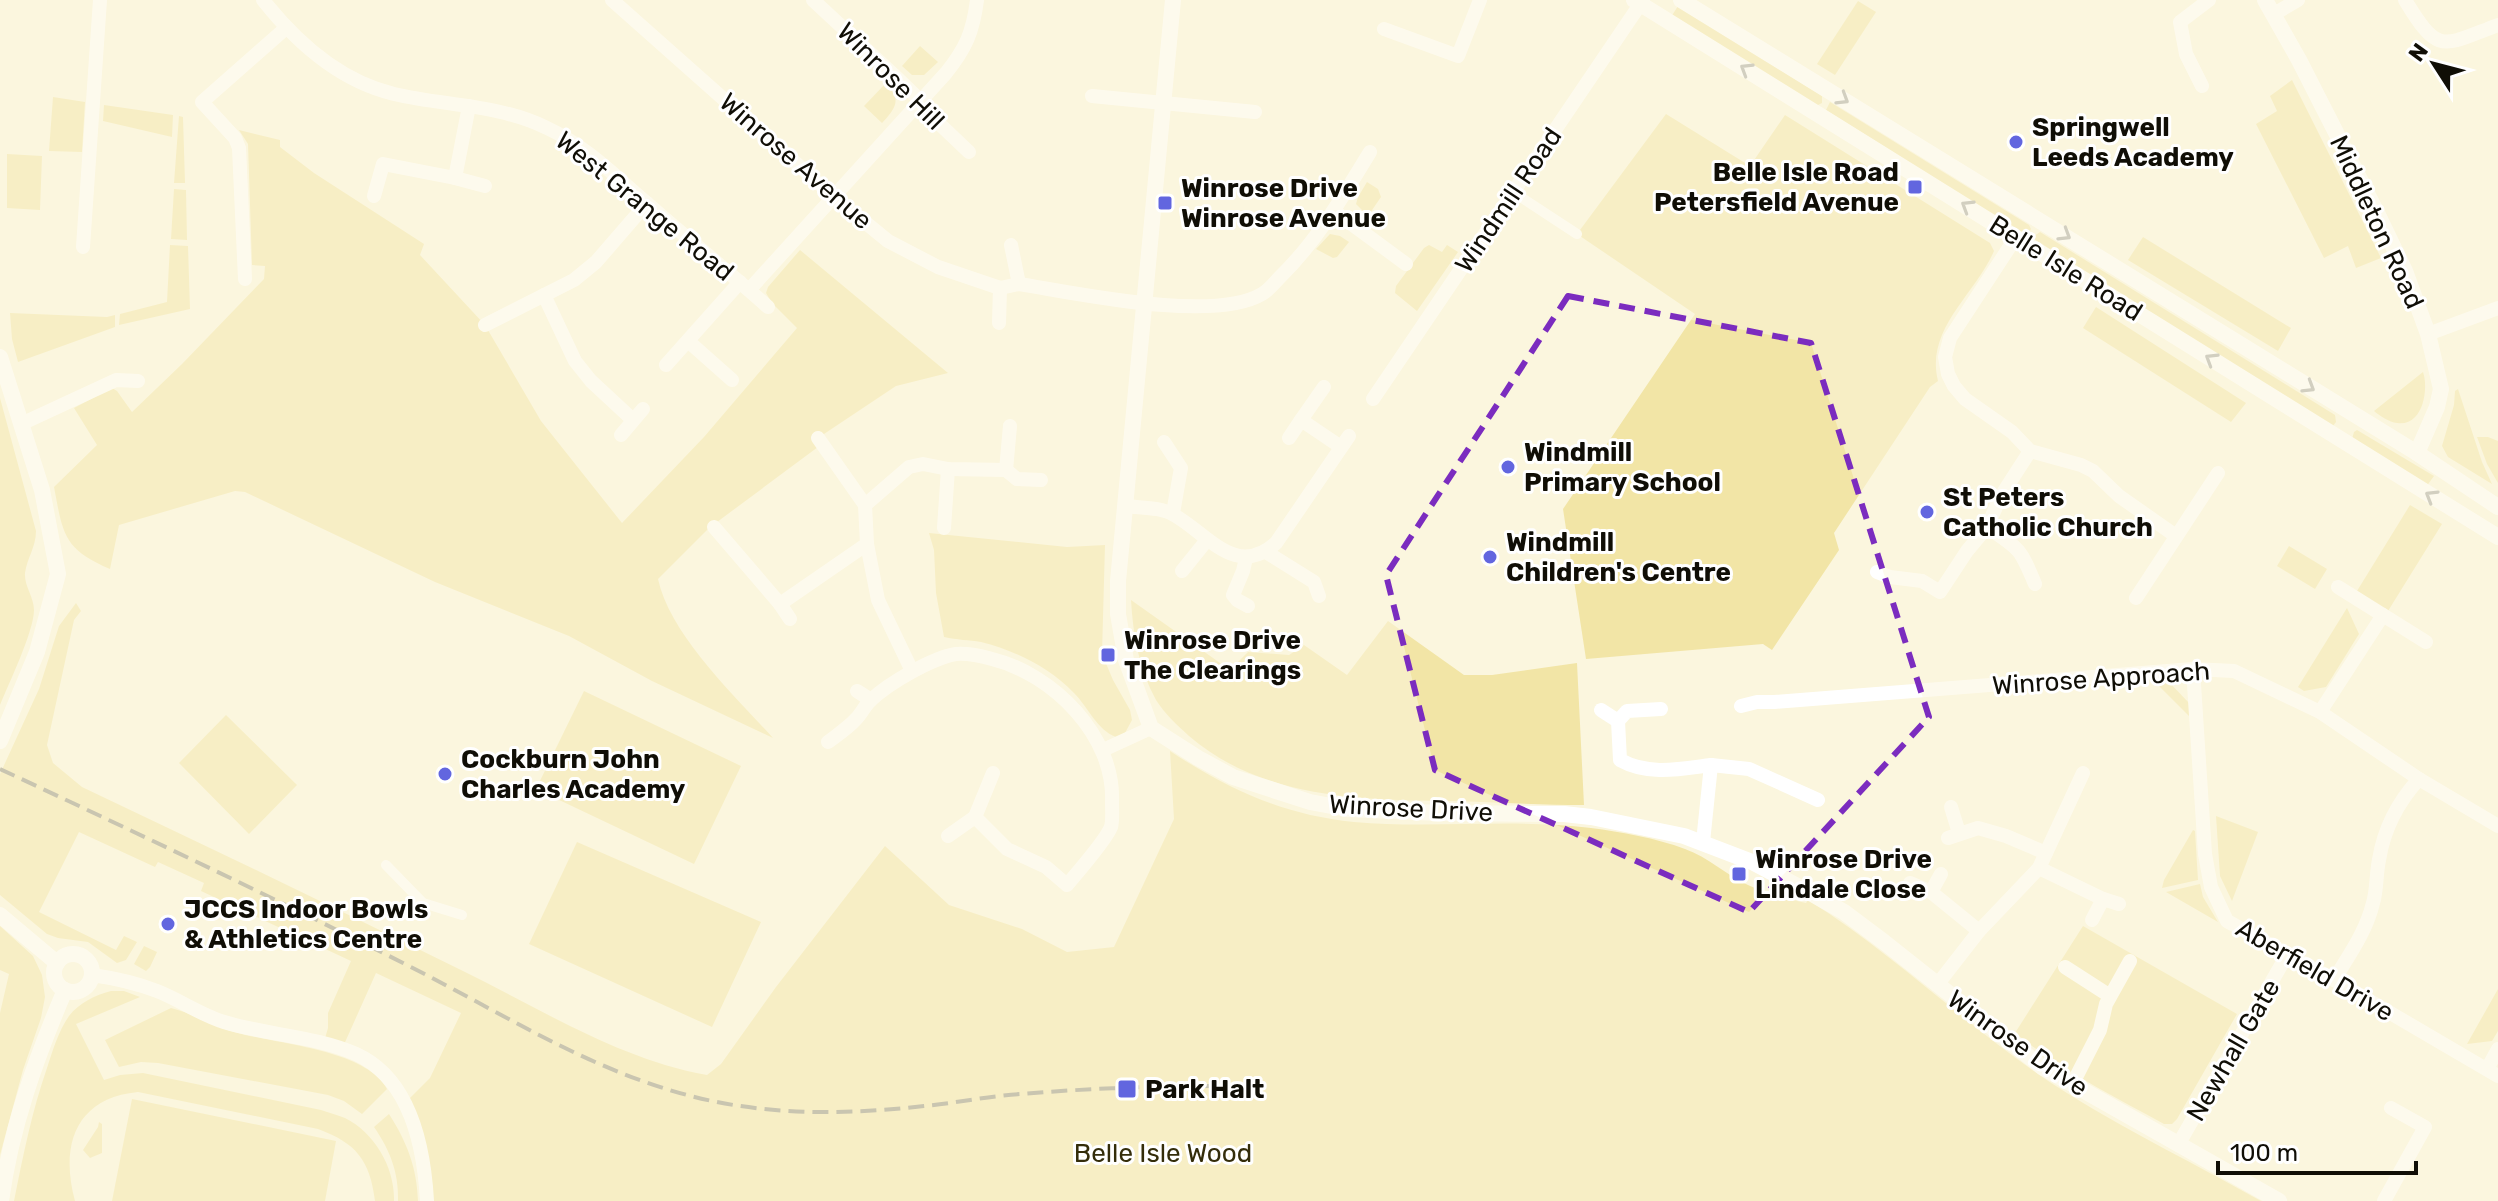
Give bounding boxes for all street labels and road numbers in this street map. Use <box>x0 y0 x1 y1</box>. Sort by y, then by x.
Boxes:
street label: Winrose Hill <box>831 16 951 136</box>
street label: Winrose Avenue <box>713 87 878 236</box>
street label: Windmill Road <box>1448 122 1568 279</box>
street label: West Grange Road <box>549 125 740 288</box>
street label: Middleton Road <box>2323 131 2430 314</box>
street label: Belle Isle Road <box>1983 209 2148 328</box>
street label: Winrose Approach <box>1991 655 2211 702</box>
street label: Winrose Drive <box>1328 789 1494 828</box>
street label: Aberfield Drive <box>2230 913 2399 1028</box>
street label: Newhall Gate <box>2180 974 2287 1127</box>
street label: Winrose Drive <box>1942 984 2094 1103</box>

